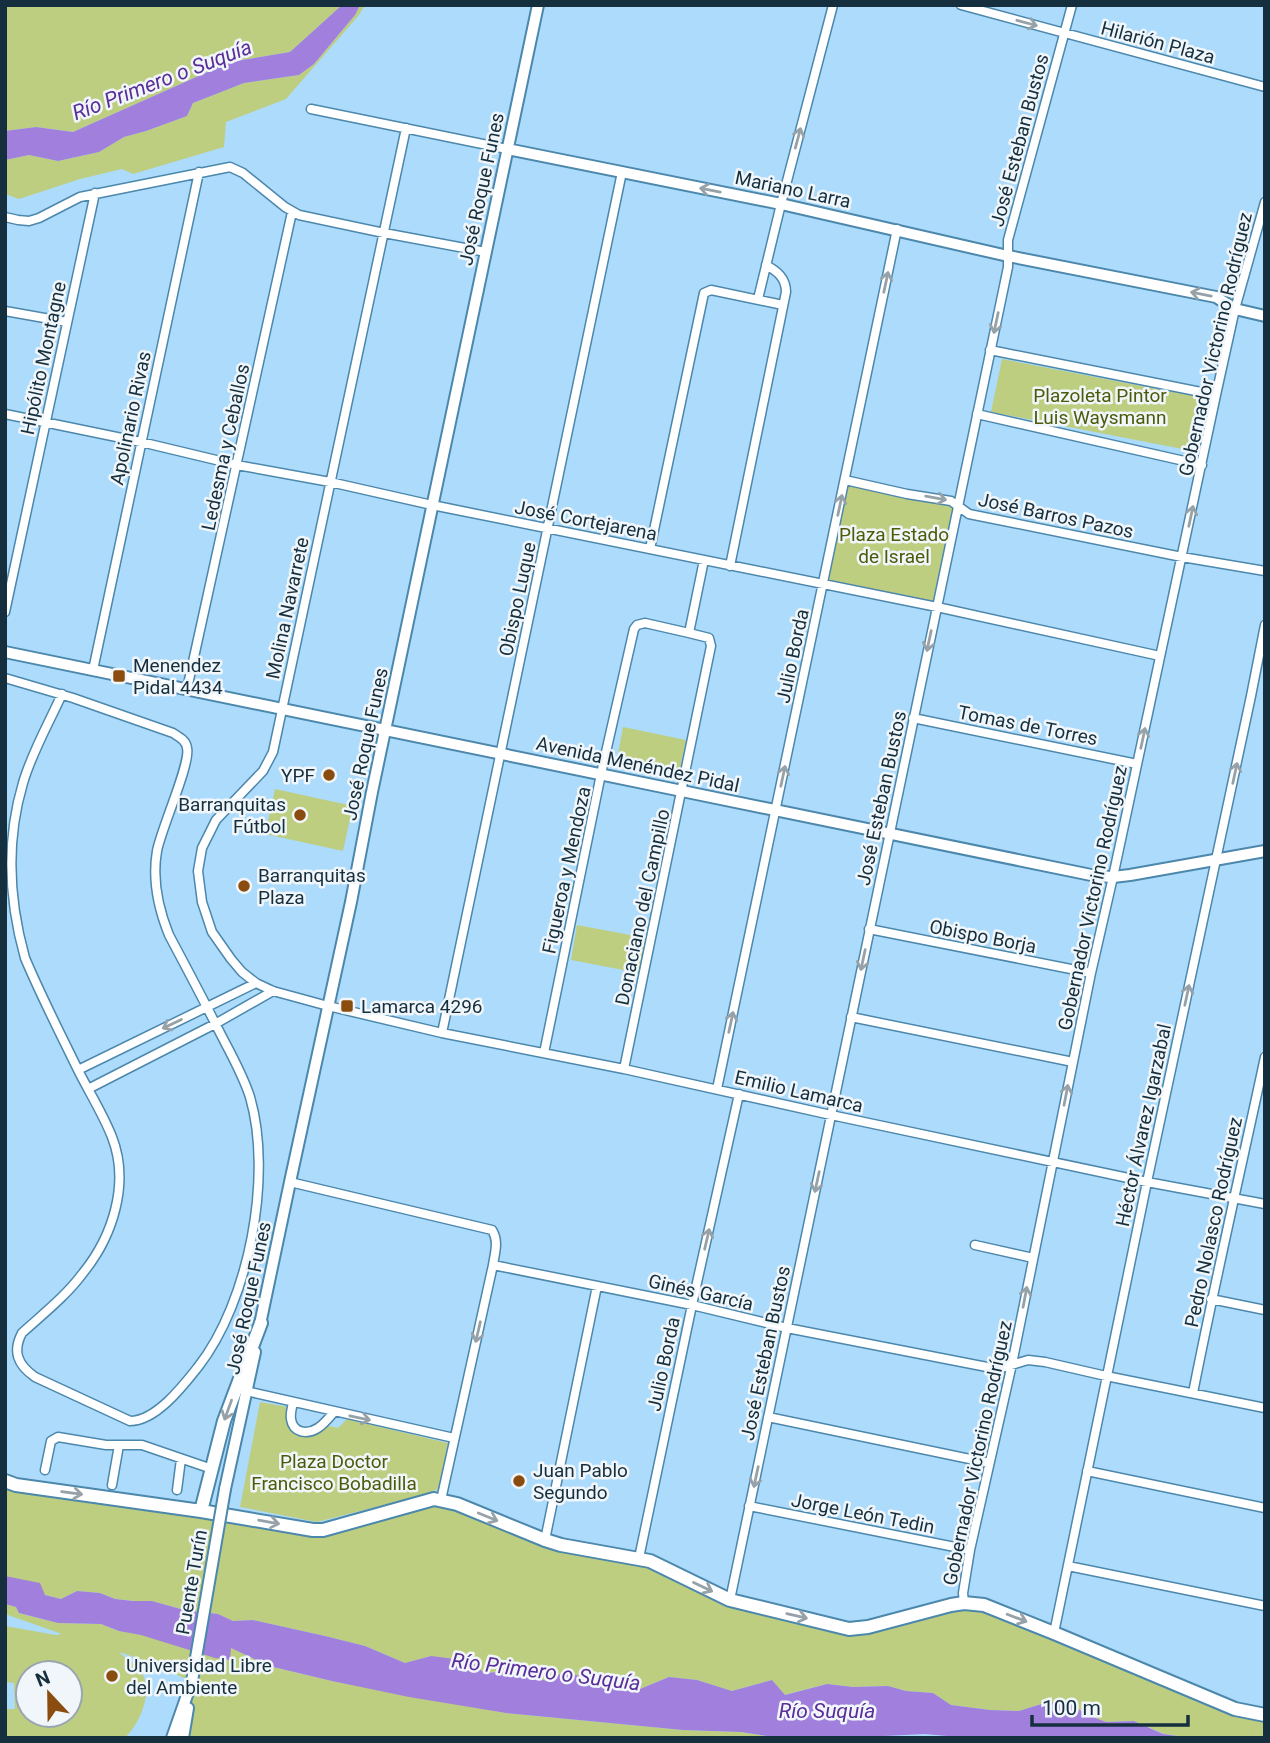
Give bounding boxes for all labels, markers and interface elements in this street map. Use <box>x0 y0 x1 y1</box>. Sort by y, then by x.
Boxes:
street label: Hilarión Plaza <box>1098 16 1217 69</box>
one-way arrow <box>1016 17 1038 30</box>
water label: Río Primero o Suquía <box>69 35 255 125</box>
street label: José Esteban Bustos <box>985 51 1054 229</box>
street label: José Roque Funes <box>454 111 509 268</box>
one-way arrow <box>792 127 805 150</box>
street label: Mariano Larra <box>733 166 853 213</box>
one-way arrow <box>699 182 722 196</box>
street label: Gobernador Victorino Rodríguez <box>1174 210 1257 478</box>
one-way arrow <box>879 271 893 294</box>
street label: Hipólito Montagne <box>16 279 71 437</box>
one-way arrow <box>1190 287 1213 301</box>
one-way arrow <box>989 311 1002 333</box>
street label: Apolinario Rivas <box>105 349 156 487</box>
street label: Ledesma y Ceballos <box>197 362 254 532</box>
park label: Plazoleta Pintor Luis Waysmann <box>1033 384 1167 429</box>
street label: José Barros Pazos <box>976 488 1136 543</box>
one-way arrow <box>924 492 947 506</box>
one-way arrow <box>833 494 847 517</box>
street label: José Cortejarena <box>513 495 659 546</box>
one-way arrow <box>1185 505 1198 528</box>
park label: Plaza Estado de Israel <box>839 523 949 568</box>
street label: Molina Navarrete <box>261 535 314 681</box>
street label: Obispo Luque <box>494 540 541 658</box>
street label: Julio Borda <box>771 607 814 705</box>
one-way arrow <box>922 629 936 652</box>
place label: Menendez Pidal 4434 <box>133 654 223 699</box>
street label: José Roque Funes <box>338 666 393 823</box>
marker: Menendez Pidal 4434 <box>111 668 127 684</box>
street label: Tomas de Torres <box>956 701 1100 750</box>
street label: José Esteban Bustos <box>852 709 911 887</box>
one-way arrow <box>1136 727 1150 750</box>
street label: Avenida Menéndez Pidal <box>534 732 741 797</box>
one-way arrow <box>1228 762 1242 785</box>
place label: YPF <box>281 764 315 787</box>
street label: Gobernador Victorino Rodríguez <box>1053 764 1132 1033</box>
one-way arrow <box>777 765 791 788</box>
marker: YPF <box>321 767 337 783</box>
street label: Figueroa y Mendoza <box>538 784 595 956</box>
place label: Barranquitas Fútbol <box>178 793 286 838</box>
marker: Barranquitas Fútbol <box>292 807 308 823</box>
street label: Donaciano del Campillo <box>610 807 675 1007</box>
place label: Barranquitas Plaza <box>258 864 366 909</box>
marker: Barranquitas Plaza <box>236 878 252 894</box>
street label: Obispo Borja <box>928 915 1038 958</box>
one-way arrow <box>855 948 869 971</box>
one-way arrow <box>1180 984 1194 1007</box>
place label: Lamarca 4296 <box>361 995 483 1018</box>
marker: Lamarca 4296 <box>339 998 355 1014</box>
one-way arrow <box>725 1011 738 1034</box>
one-way arrow <box>162 1018 183 1032</box>
street label: Héctor Álvarez Igarzabal <box>1111 1022 1176 1228</box>
street label: Emilio Lamarca <box>732 1066 865 1117</box>
one-way arrow <box>1060 1084 1074 1107</box>
street label: Pedro Nolasco Rodríguez <box>1180 1115 1247 1329</box>
one-way arrow <box>809 1170 823 1193</box>
street label: José Roque Funes <box>221 1220 276 1377</box>
one-way arrow <box>700 1228 714 1251</box>
street label: José Esteban Bustos <box>736 1264 795 1442</box>
street label: Ginés García <box>646 1269 756 1316</box>
one-way arrow <box>1018 1286 1032 1309</box>
street label: Julio Borda <box>642 1315 685 1413</box>
street label: Gobernador Victorino Rodríguez <box>938 1319 1017 1588</box>
one-way arrow <box>471 1320 485 1343</box>
one-way arrow <box>221 1399 233 1421</box>
one-way arrow <box>348 1412 371 1425</box>
park label: Plaza Doctor Francisco Bobadilla <box>251 1450 417 1495</box>
place label: Juan Pablo Segundo <box>533 1459 628 1504</box>
one-way arrow <box>748 1465 762 1488</box>
marker: Juan Pablo Segundo <box>511 1473 527 1489</box>
one-way arrow <box>60 1486 83 1499</box>
street label: Jorge León Tedin <box>789 1488 936 1539</box>
one-way arrow <box>477 1511 498 1524</box>
one-way arrow <box>257 1516 280 1529</box>
street label: Puente Turín <box>171 1528 212 1636</box>
one-way arrow <box>692 1580 713 1594</box>
one-way arrow <box>785 1610 808 1623</box>
one-way arrow <box>1006 1613 1027 1626</box>
water label: Río Primero o Suquía <box>450 1648 642 1696</box>
place label: Universidad Libre del Ambiente <box>126 1654 272 1699</box>
north arrow <box>14 1659 84 1729</box>
text: N <box>32 1666 53 1692</box>
marker: Universidad Libre del Ambiente <box>104 1668 120 1684</box>
scale bar <box>1032 1684 1188 1728</box>
text: 100 m <box>1042 1696 1101 1720</box>
water label: Río Suquía <box>779 1699 875 1723</box>

